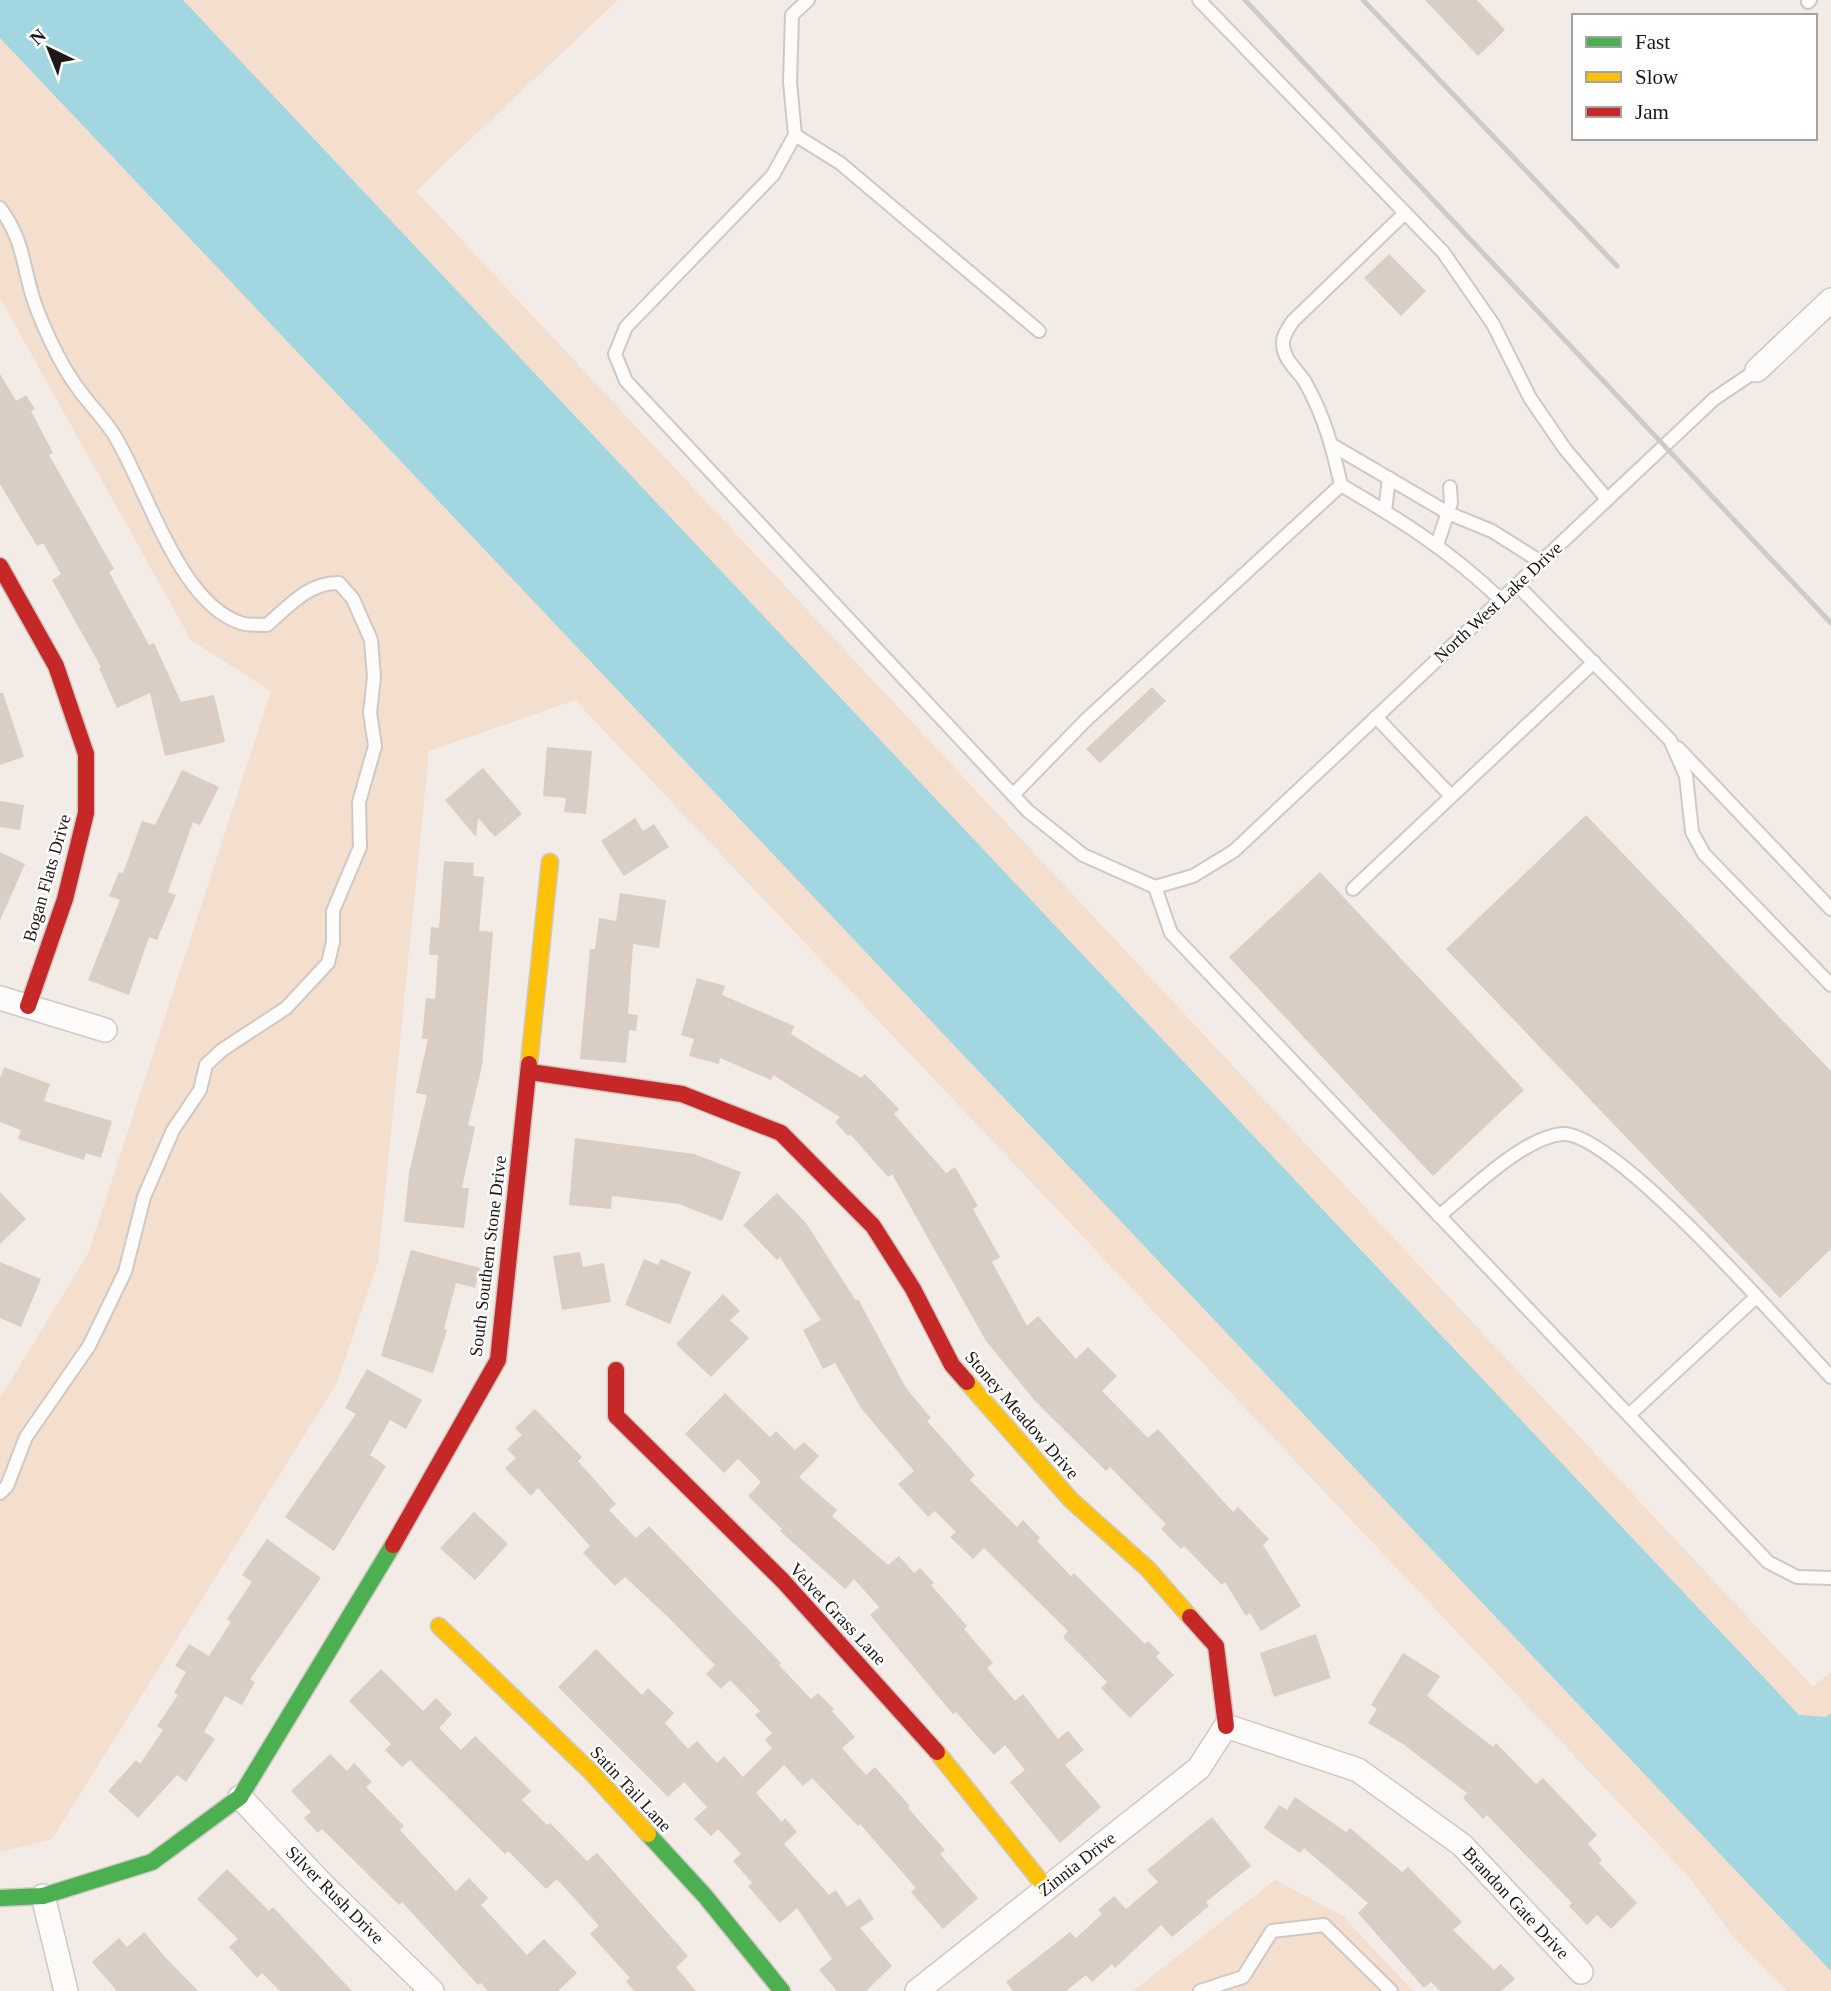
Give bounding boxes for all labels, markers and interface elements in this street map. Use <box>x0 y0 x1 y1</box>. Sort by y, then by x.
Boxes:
north arrow <box>14 14 84 84</box>
legend <box>1572 14 1817 140</box>
text: N <box>26 24 50 49</box>
text: Fast <box>1635 30 1670 54</box>
text: Slow <box>1635 65 1679 89</box>
text: Jam <box>1635 100 1669 124</box>
street label: North West Lake Drive <box>1430 538 1566 666</box>
street label: Bogan Flats Drive <box>19 812 75 944</box>
street label: South Southern Stone Drive <box>466 1154 510 1358</box>
street label: Stoney Meadow Drive <box>961 1347 1083 1483</box>
street label: Velvet Grass Lane <box>786 1559 890 1669</box>
street label: Satin Tail Lane <box>586 1742 676 1836</box>
street label: Zinnia Drive <box>1034 1828 1120 1900</box>
street label: Silver Rush Drive <box>282 1842 388 1948</box>
street label: Brandon Gate Drive <box>1459 1843 1573 1963</box>

